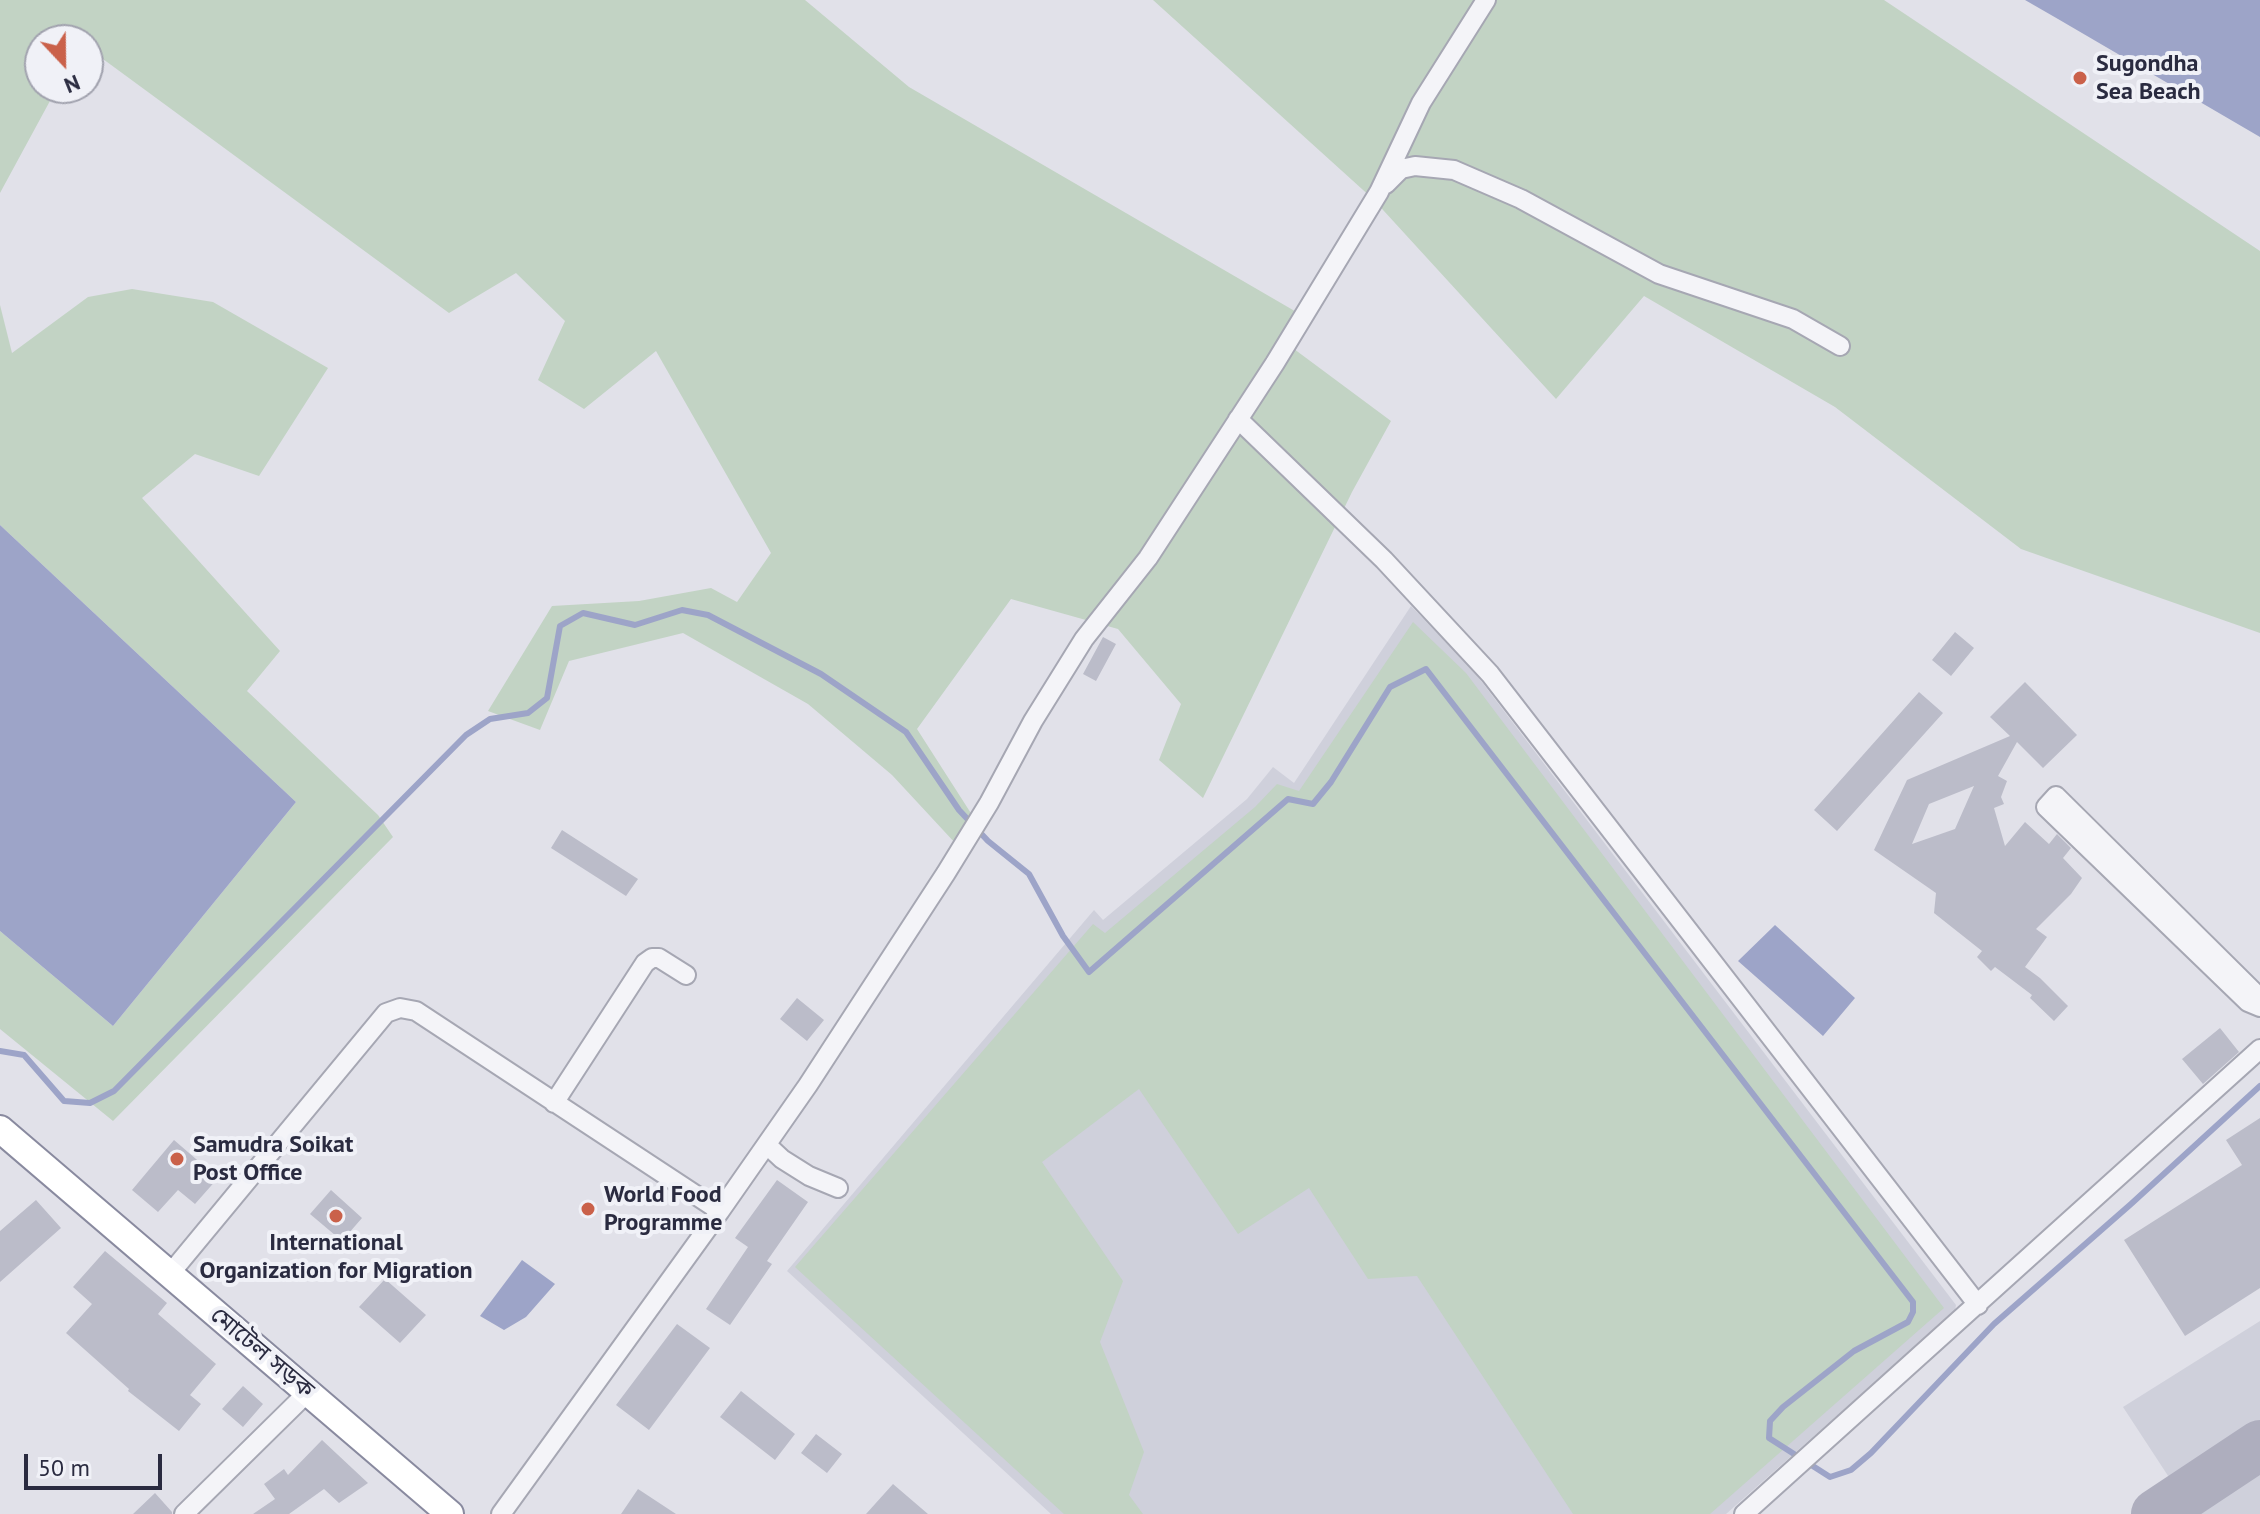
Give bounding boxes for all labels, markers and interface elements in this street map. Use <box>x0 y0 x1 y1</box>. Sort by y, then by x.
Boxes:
north arrow <box>24 24 104 104</box>
place label: Sugondha Sea Beach <box>2096 50 2201 106</box>
text: N <box>60 69 84 100</box>
marker: Sugondha Sea Beach <box>2071 69 2089 87</box>
place label: Samudra Soikat Post Office <box>193 1131 353 1187</box>
marker: Samudra Soikat Post Office <box>168 1150 186 1168</box>
place label: World Food Programme <box>604 1181 722 1237</box>
marker: World Food Programme <box>579 1200 597 1218</box>
marker: International Organization for Migration <box>327 1207 345 1225</box>
place label: International Organization for Migration <box>199 1229 473 1285</box>
street label: মোটেল সড়ক <box>204 1301 320 1405</box>
scale bar <box>28 1438 166 1488</box>
text: 50 m <box>38 1452 90 1483</box>

